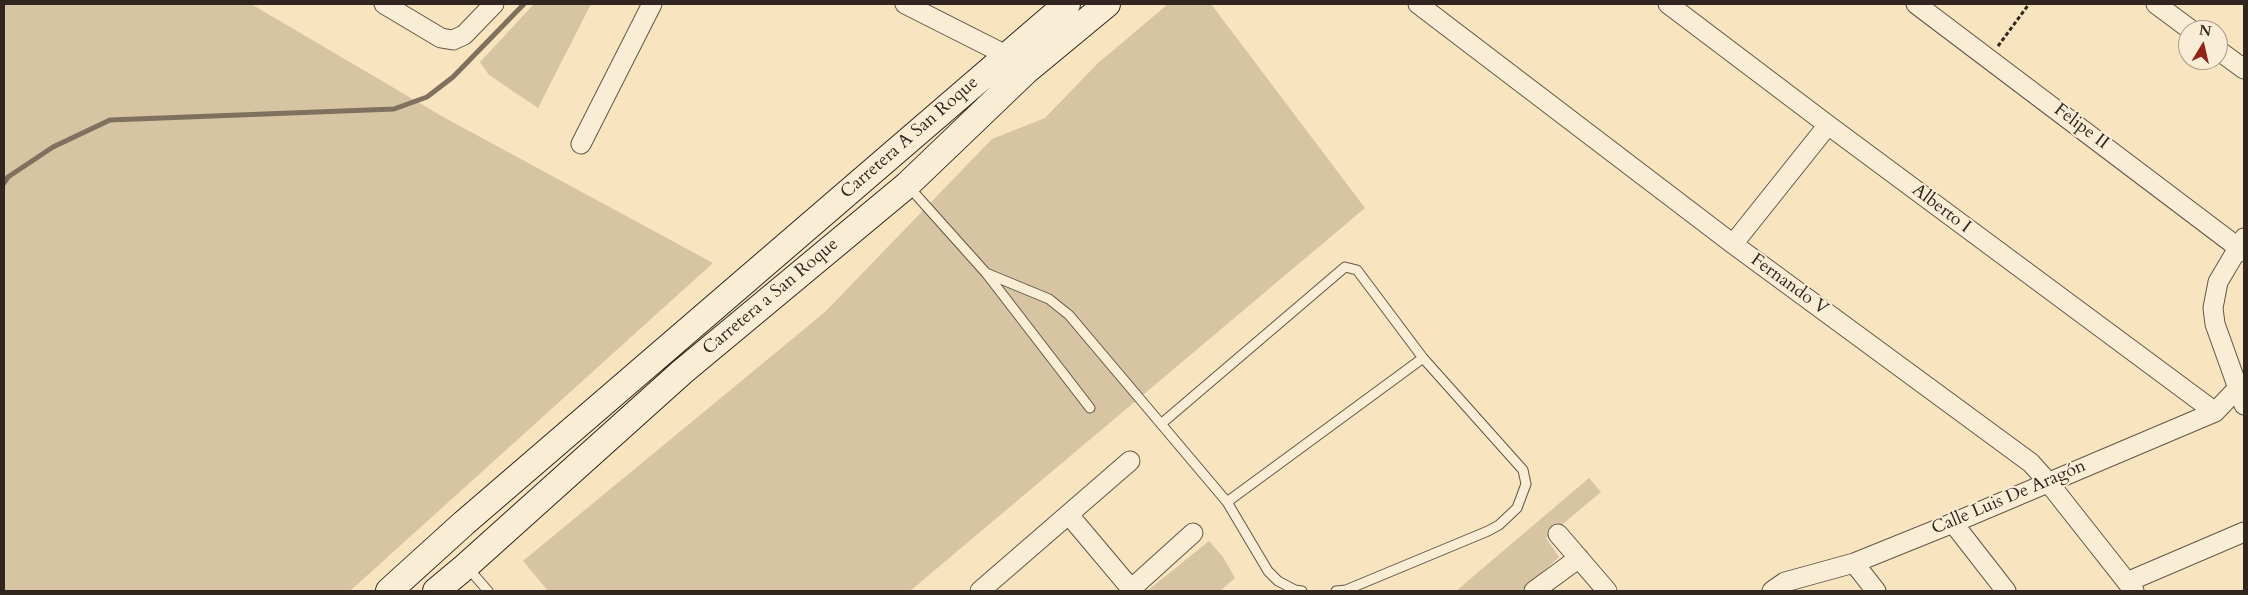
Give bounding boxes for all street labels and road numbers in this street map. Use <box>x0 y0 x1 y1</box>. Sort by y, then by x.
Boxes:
street label: Carretera A San Roque <box>837 72 983 204</box>
street label: Felipe II <box>2049 99 2113 155</box>
street label: Alberto I <box>1907 180 1975 238</box>
street label: Carretera a San Roque <box>699 234 843 360</box>
street label: Fernando V <box>1746 250 1832 320</box>
street label: Calle Luis De Aragón <box>1929 456 2089 540</box>

